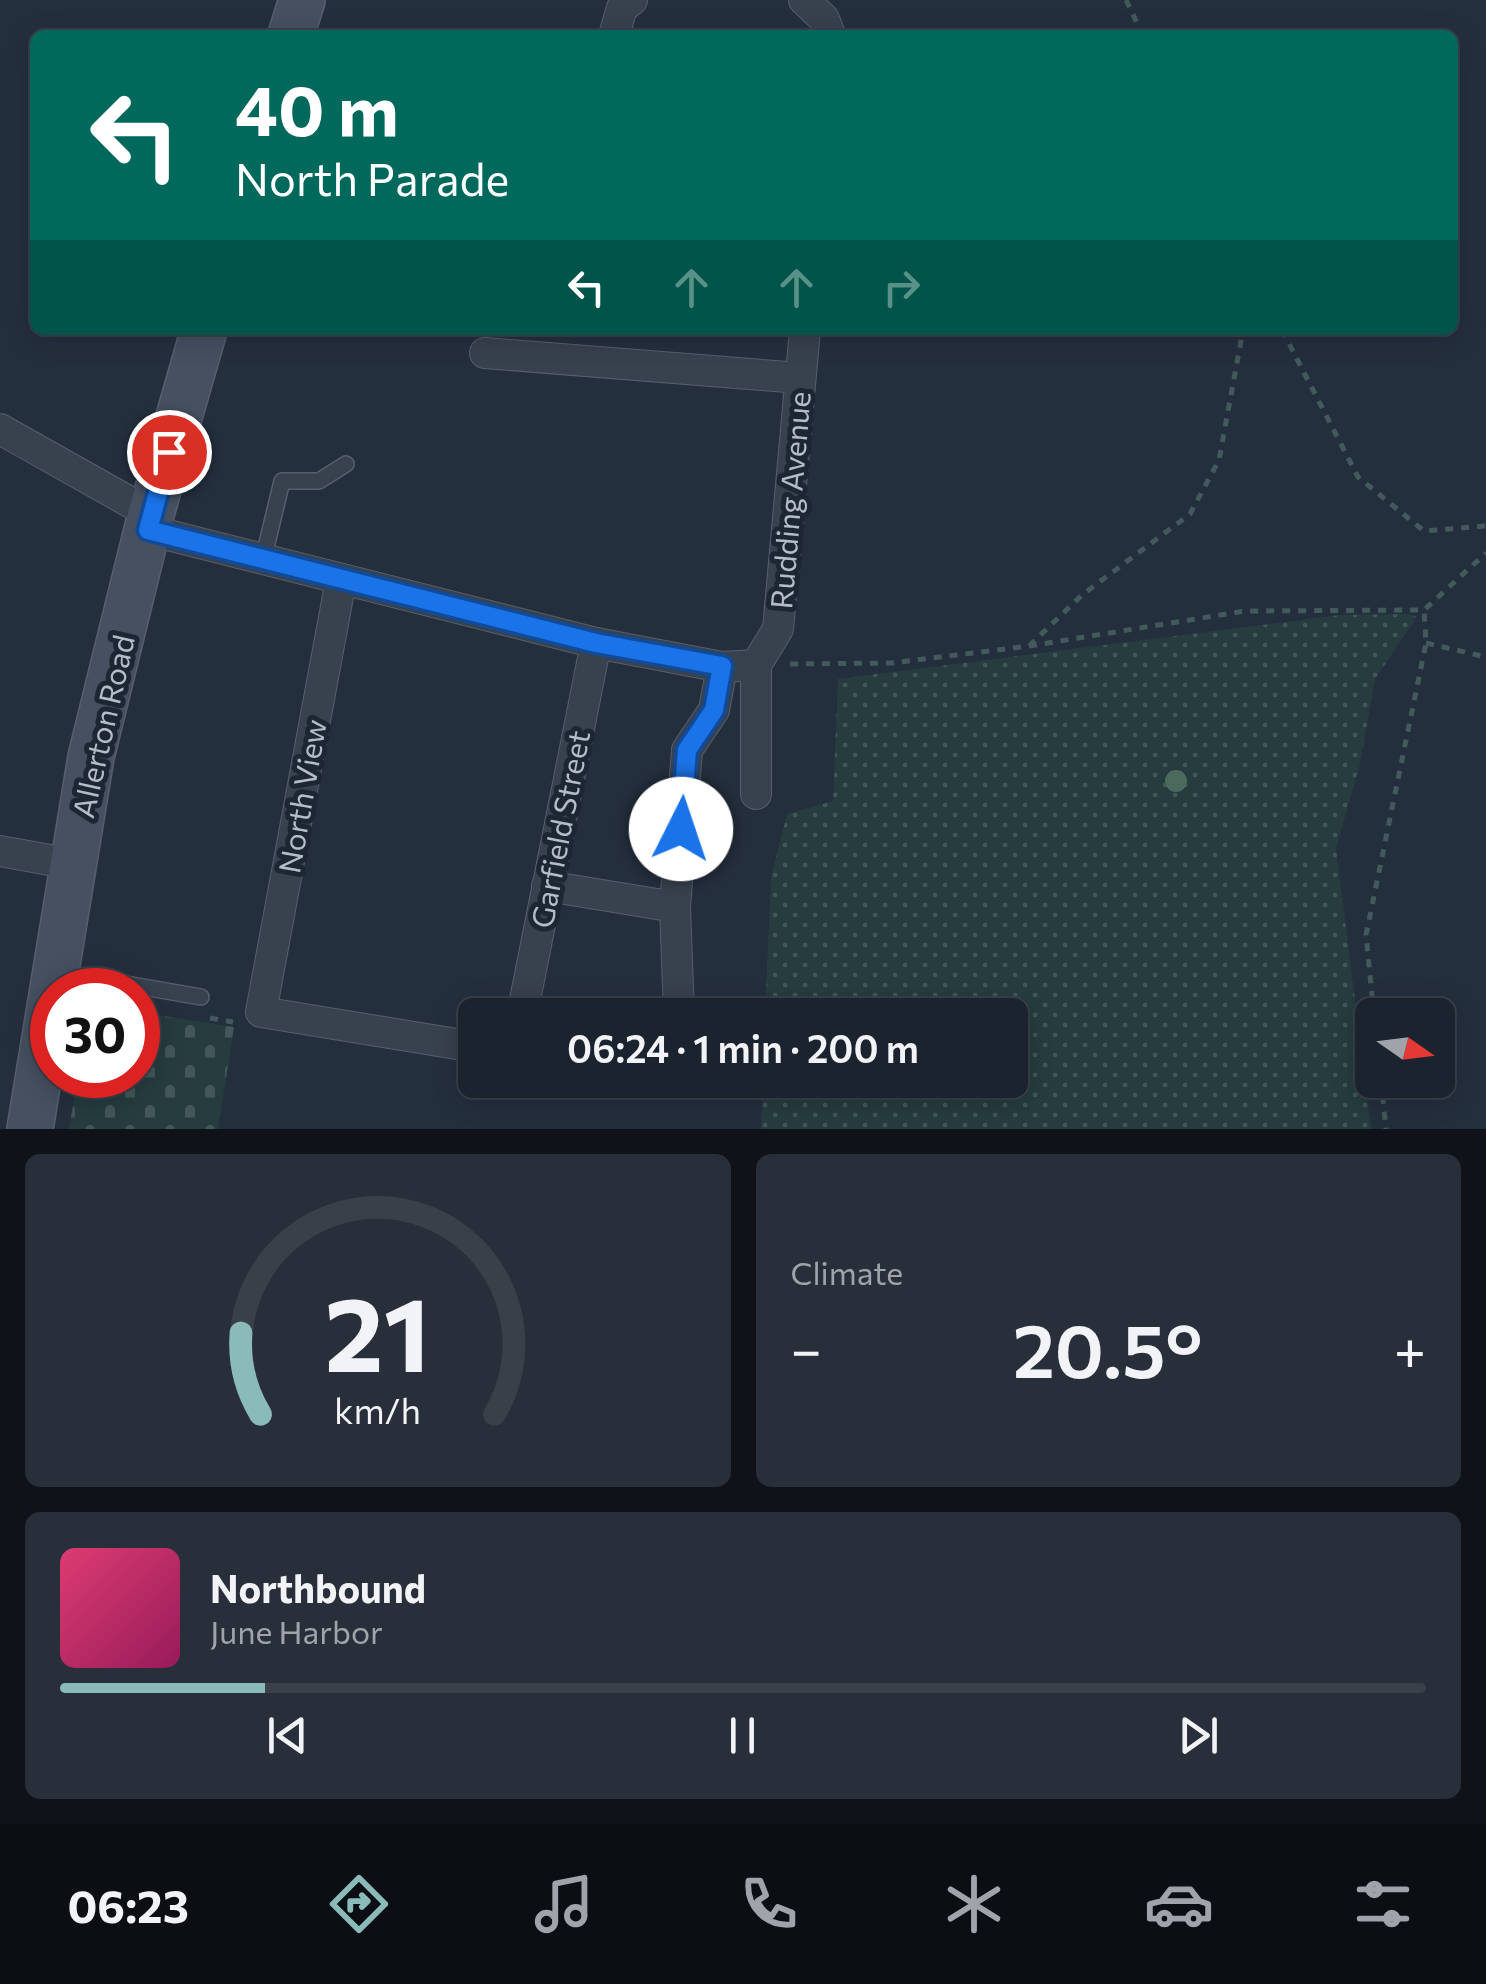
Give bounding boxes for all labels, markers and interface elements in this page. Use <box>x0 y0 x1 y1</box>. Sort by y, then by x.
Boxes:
text: 40 m <box>235 65 399 150</box>
icon: left <box>70 70 200 200</box>
text: North Parade <box>235 150 509 205</box>
icon: left <box>559 260 614 315</box>
icon: ahead <box>664 260 719 315</box>
icon: ahead <box>769 260 824 315</box>
icon: right <box>874 260 929 315</box>
street label: Rudding Avenue <box>761 390 817 610</box>
pin <box>127 410 212 495</box>
icon: arrive <box>142 425 197 480</box>
street label: Allerton Road <box>63 631 141 821</box>
street label: North View <box>269 716 333 876</box>
street label: Garfield Street <box>522 727 596 931</box>
position arrow <box>629 777 733 881</box>
speed limit sign: 30 <box>30 968 160 1098</box>
north arrow <box>1355 998 1455 1098</box>
map controls <box>1355 998 1455 1098</box>
text: 06:24 · 1 min · 200 m <box>567 1024 919 1071</box>
text: Climate <box>791 1252 903 1292</box>
text: 21 <box>325 1266 431 1393</box>
text: 20.5° <box>1013 1302 1203 1393</box>
text: − <box>791 1314 822 1381</box>
text: + <box>1394 1314 1426 1381</box>
text: km/h <box>334 1388 421 1431</box>
text: Northbound <box>210 1564 426 1611</box>
text: June Harbor <box>210 1611 383 1651</box>
icon: previous <box>260 1708 315 1763</box>
icon: pause <box>715 1708 770 1763</box>
icon: next <box>1171 1708 1226 1763</box>
icon: directions <box>324 1869 394 1939</box>
icon: music <box>529 1869 599 1939</box>
icon: phone <box>734 1869 804 1939</box>
icon: climate <box>939 1869 1009 1939</box>
icon: car <box>1144 1869 1214 1939</box>
icon: filters <box>1348 1869 1418 1939</box>
text: 06:23 <box>67 1877 189 1932</box>

